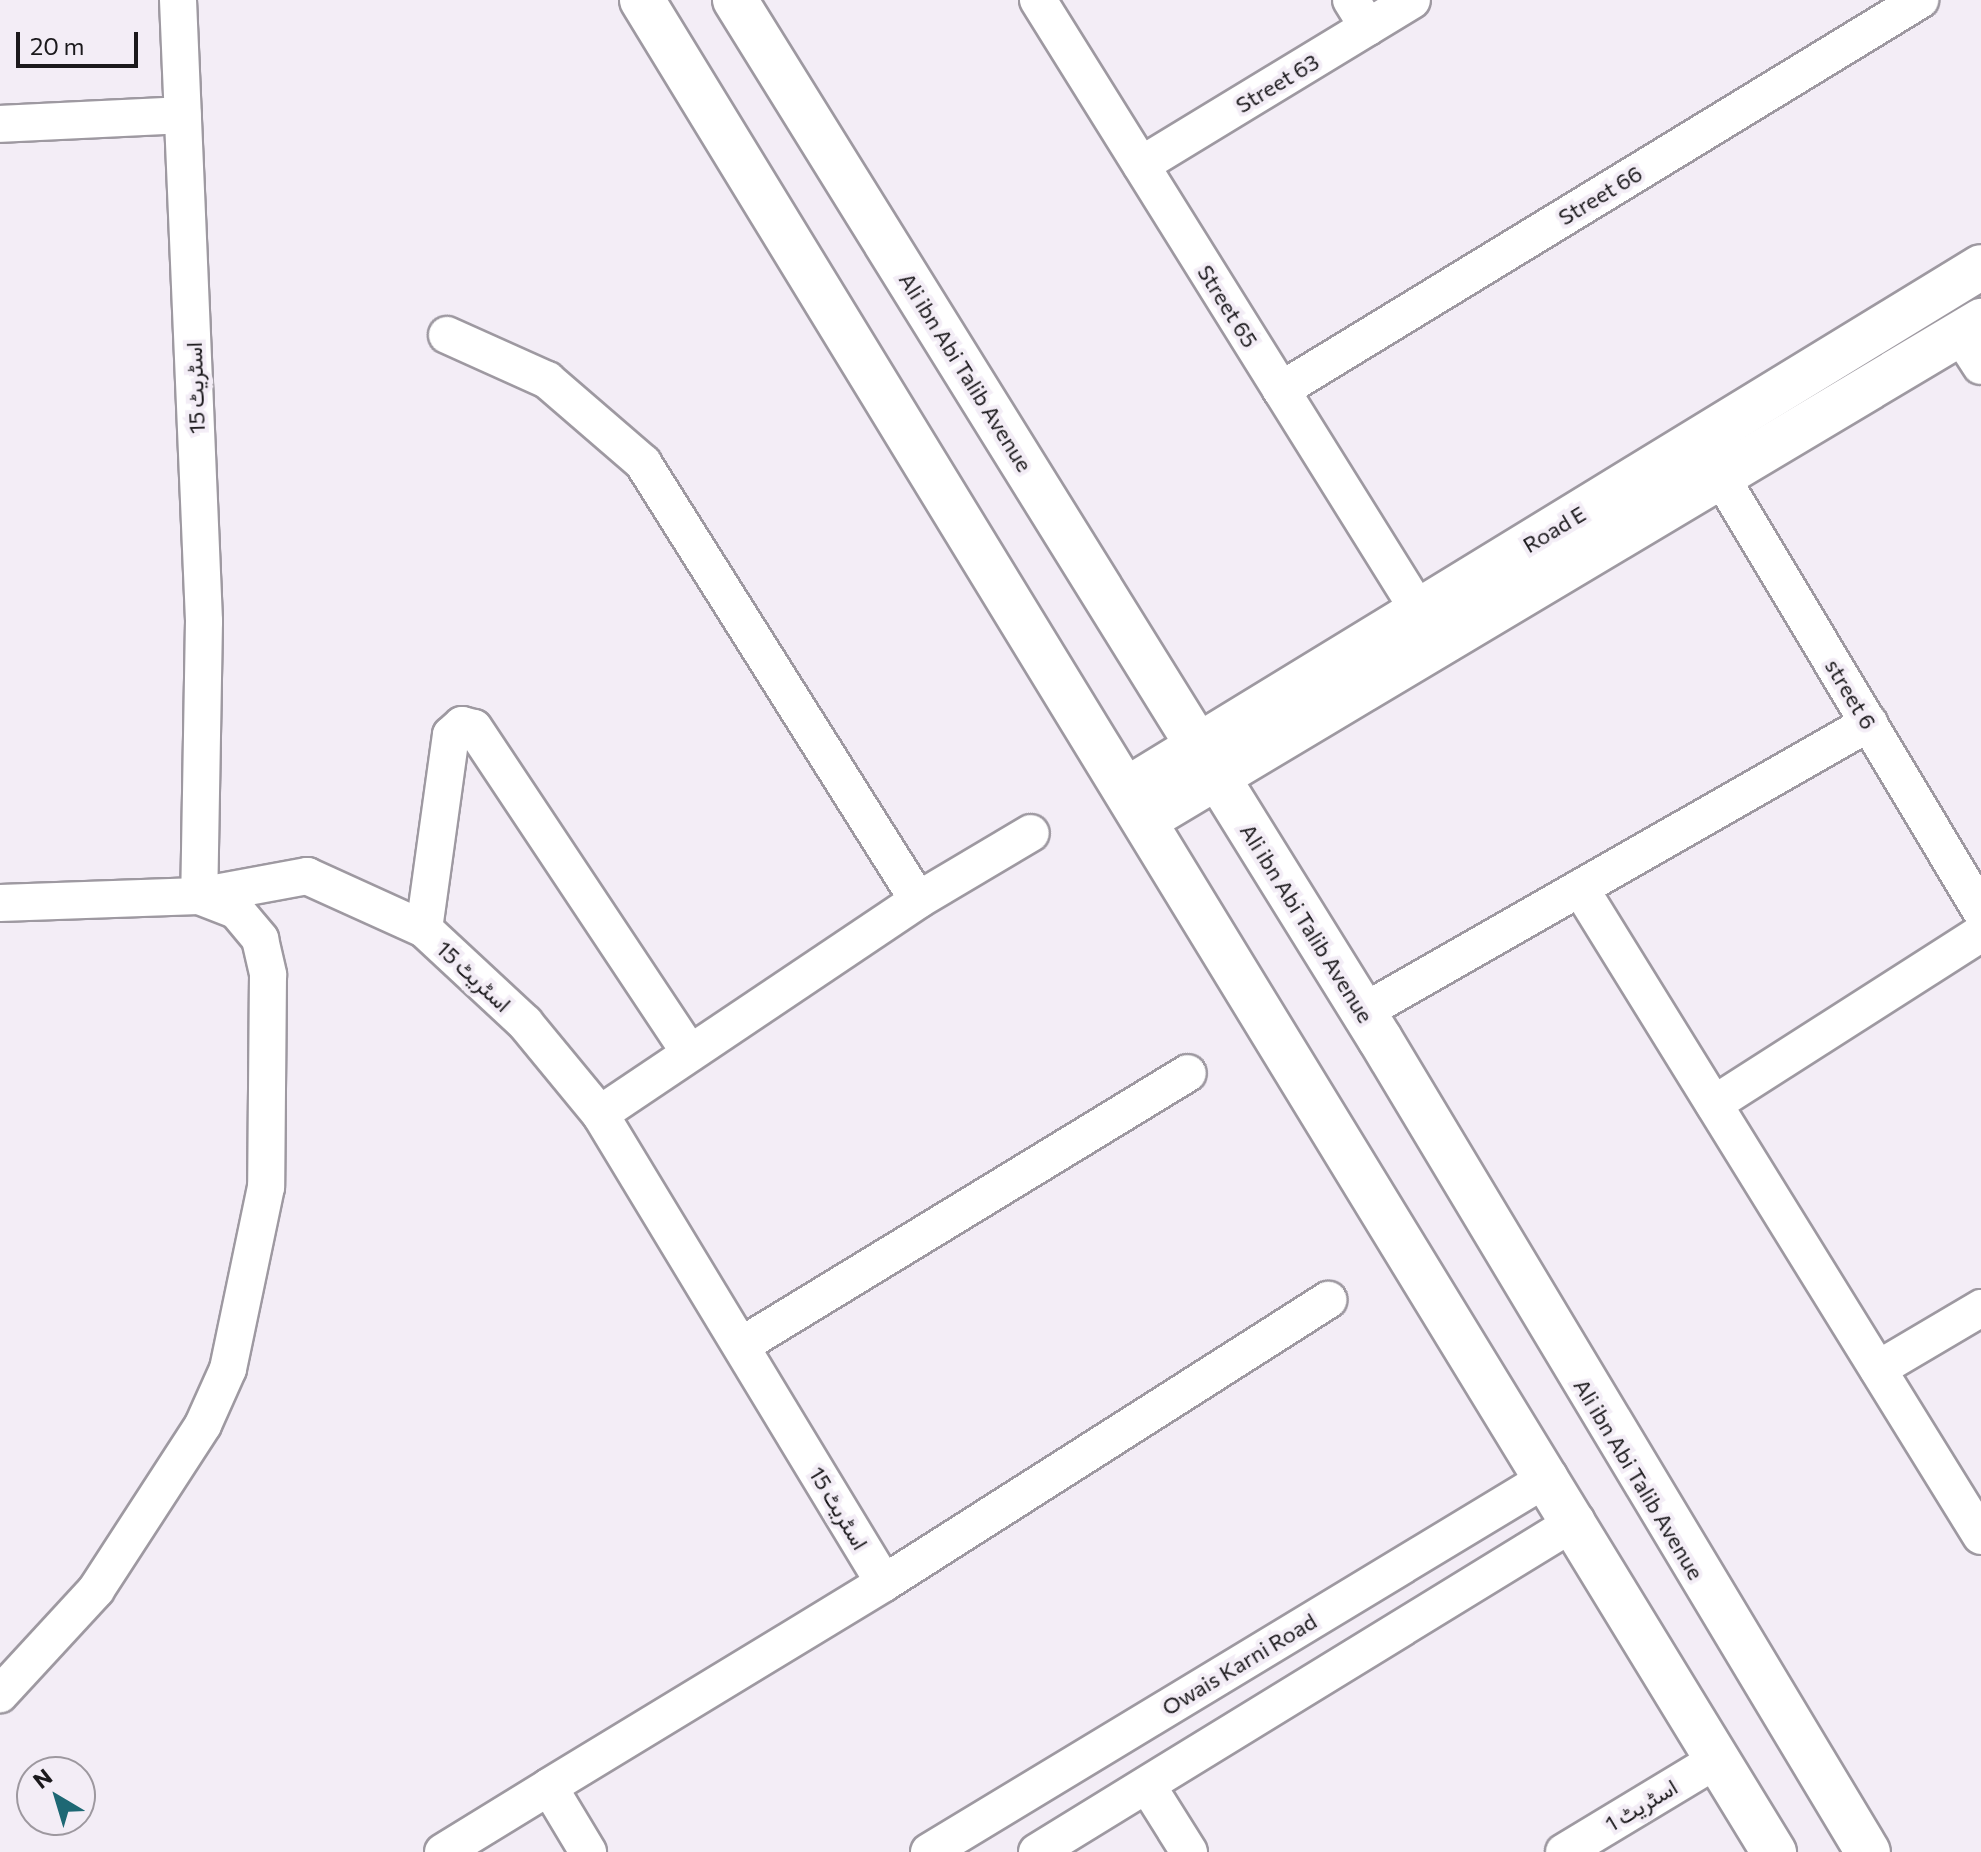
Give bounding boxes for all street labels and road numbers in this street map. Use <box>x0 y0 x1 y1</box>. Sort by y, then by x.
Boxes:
street label: Street 63 <box>1231 48 1323 118</box>
street label: Street 66 <box>1553 160 1647 230</box>
street label: Street 65 <box>1192 260 1264 352</box>
street label: Ali ibn Abi Talib Avenue <box>894 268 1038 476</box>
street label: اسٹریٹ 15 <box>180 342 210 434</box>
street label: Road E <box>1518 500 1590 558</box>
street label: street 6 <box>1820 654 1882 734</box>
street label: Ali ibn Abi Talib Avenue <box>1235 819 1379 1027</box>
street label: اسٹریٹ 15 <box>431 935 517 1017</box>
street label: Ali ibn Abi Talib Avenue <box>1569 1374 1709 1584</box>
street label: اسٹریٹ 15 <box>804 1462 874 1554</box>
street label: Owais Karni Road <box>1157 1607 1321 1721</box>
street label: اسٹریٹ 1 <box>1600 1773 1682 1837</box>

